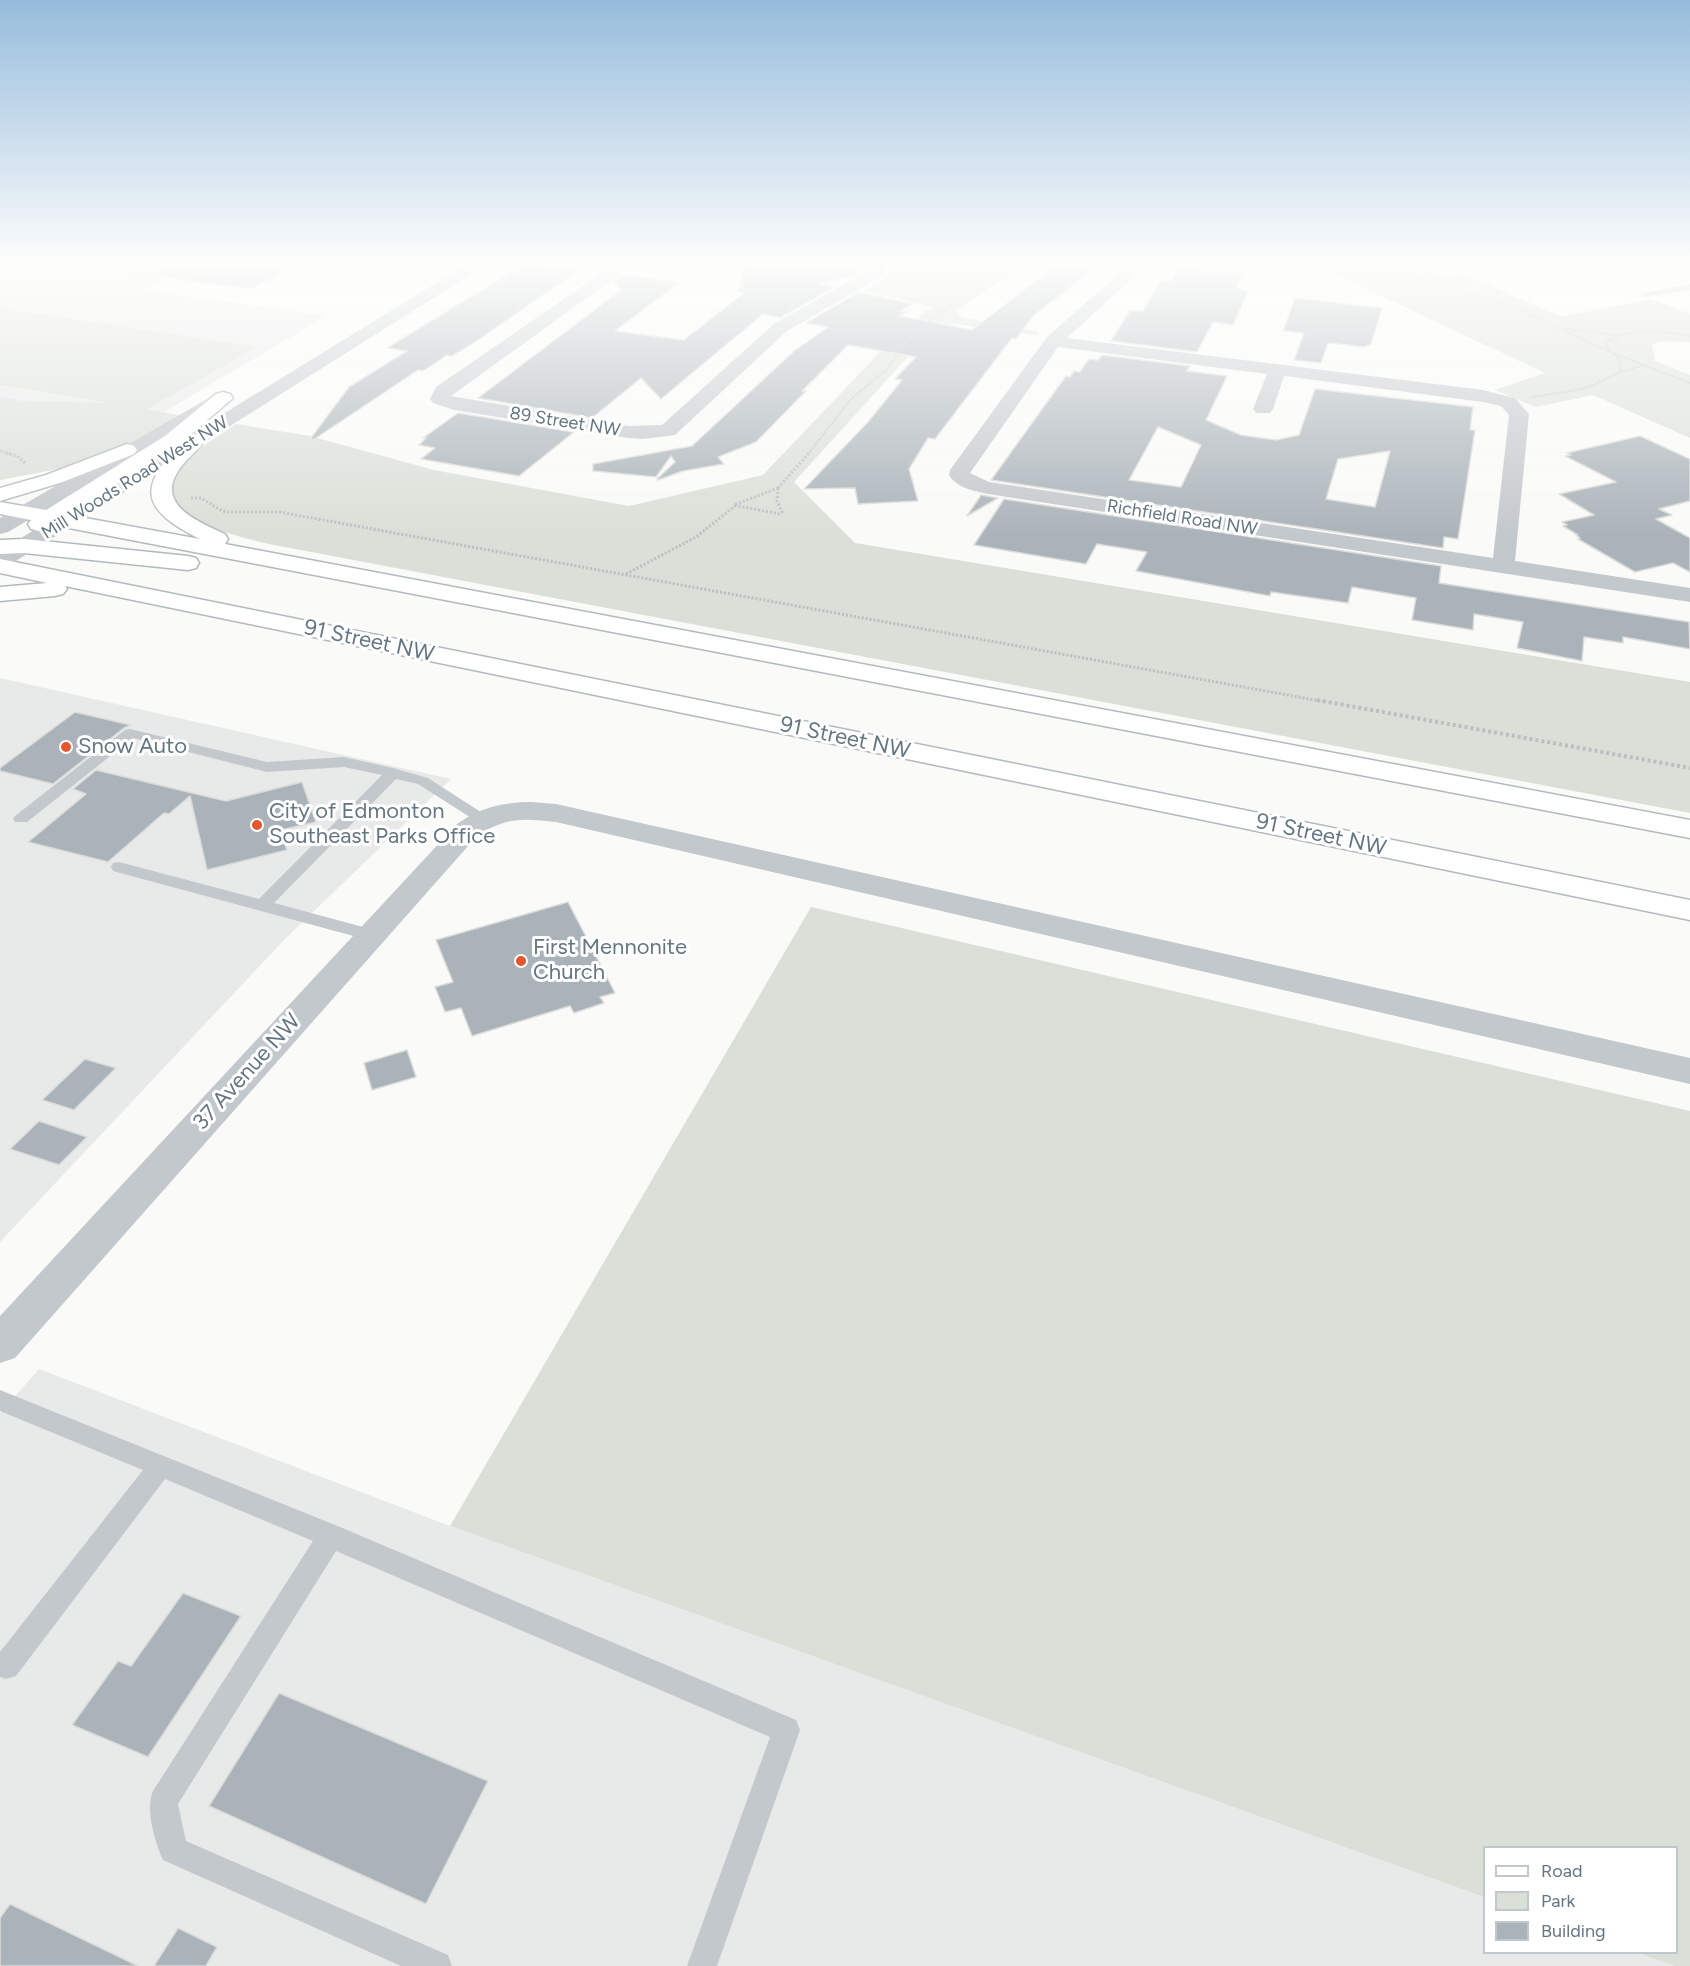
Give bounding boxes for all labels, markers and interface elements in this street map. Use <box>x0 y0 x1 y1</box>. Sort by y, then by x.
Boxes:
street label: 89 Street NW <box>508 403 622 441</box>
street label: Mill Woods Road West NW <box>38 412 232 544</box>
street label: Richfield Road NW <box>1105 495 1259 541</box>
street label: 91 Street NW <box>302 614 436 668</box>
street label: 91 Street NW <box>778 711 912 765</box>
place label: Snow Auto <box>78 734 187 760</box>
marker: Snow Auto <box>59 740 73 754</box>
place label: City of Edmonton Southeast Parks Office <box>269 799 495 850</box>
street label: 91 Street NW <box>1254 808 1388 862</box>
marker: City of Edmonton Southeast Parks Office <box>250 818 264 832</box>
place label: First Mennonite Church <box>533 935 687 986</box>
marker: First Mennonite Church <box>514 954 528 968</box>
street label: 37 Avenue NW <box>188 1008 306 1136</box>
legend <box>1483 1846 1678 1954</box>
text: Road <box>1541 1860 1582 1882</box>
text: Park <box>1541 1890 1575 1912</box>
text: Building <box>1541 1920 1606 1942</box>

